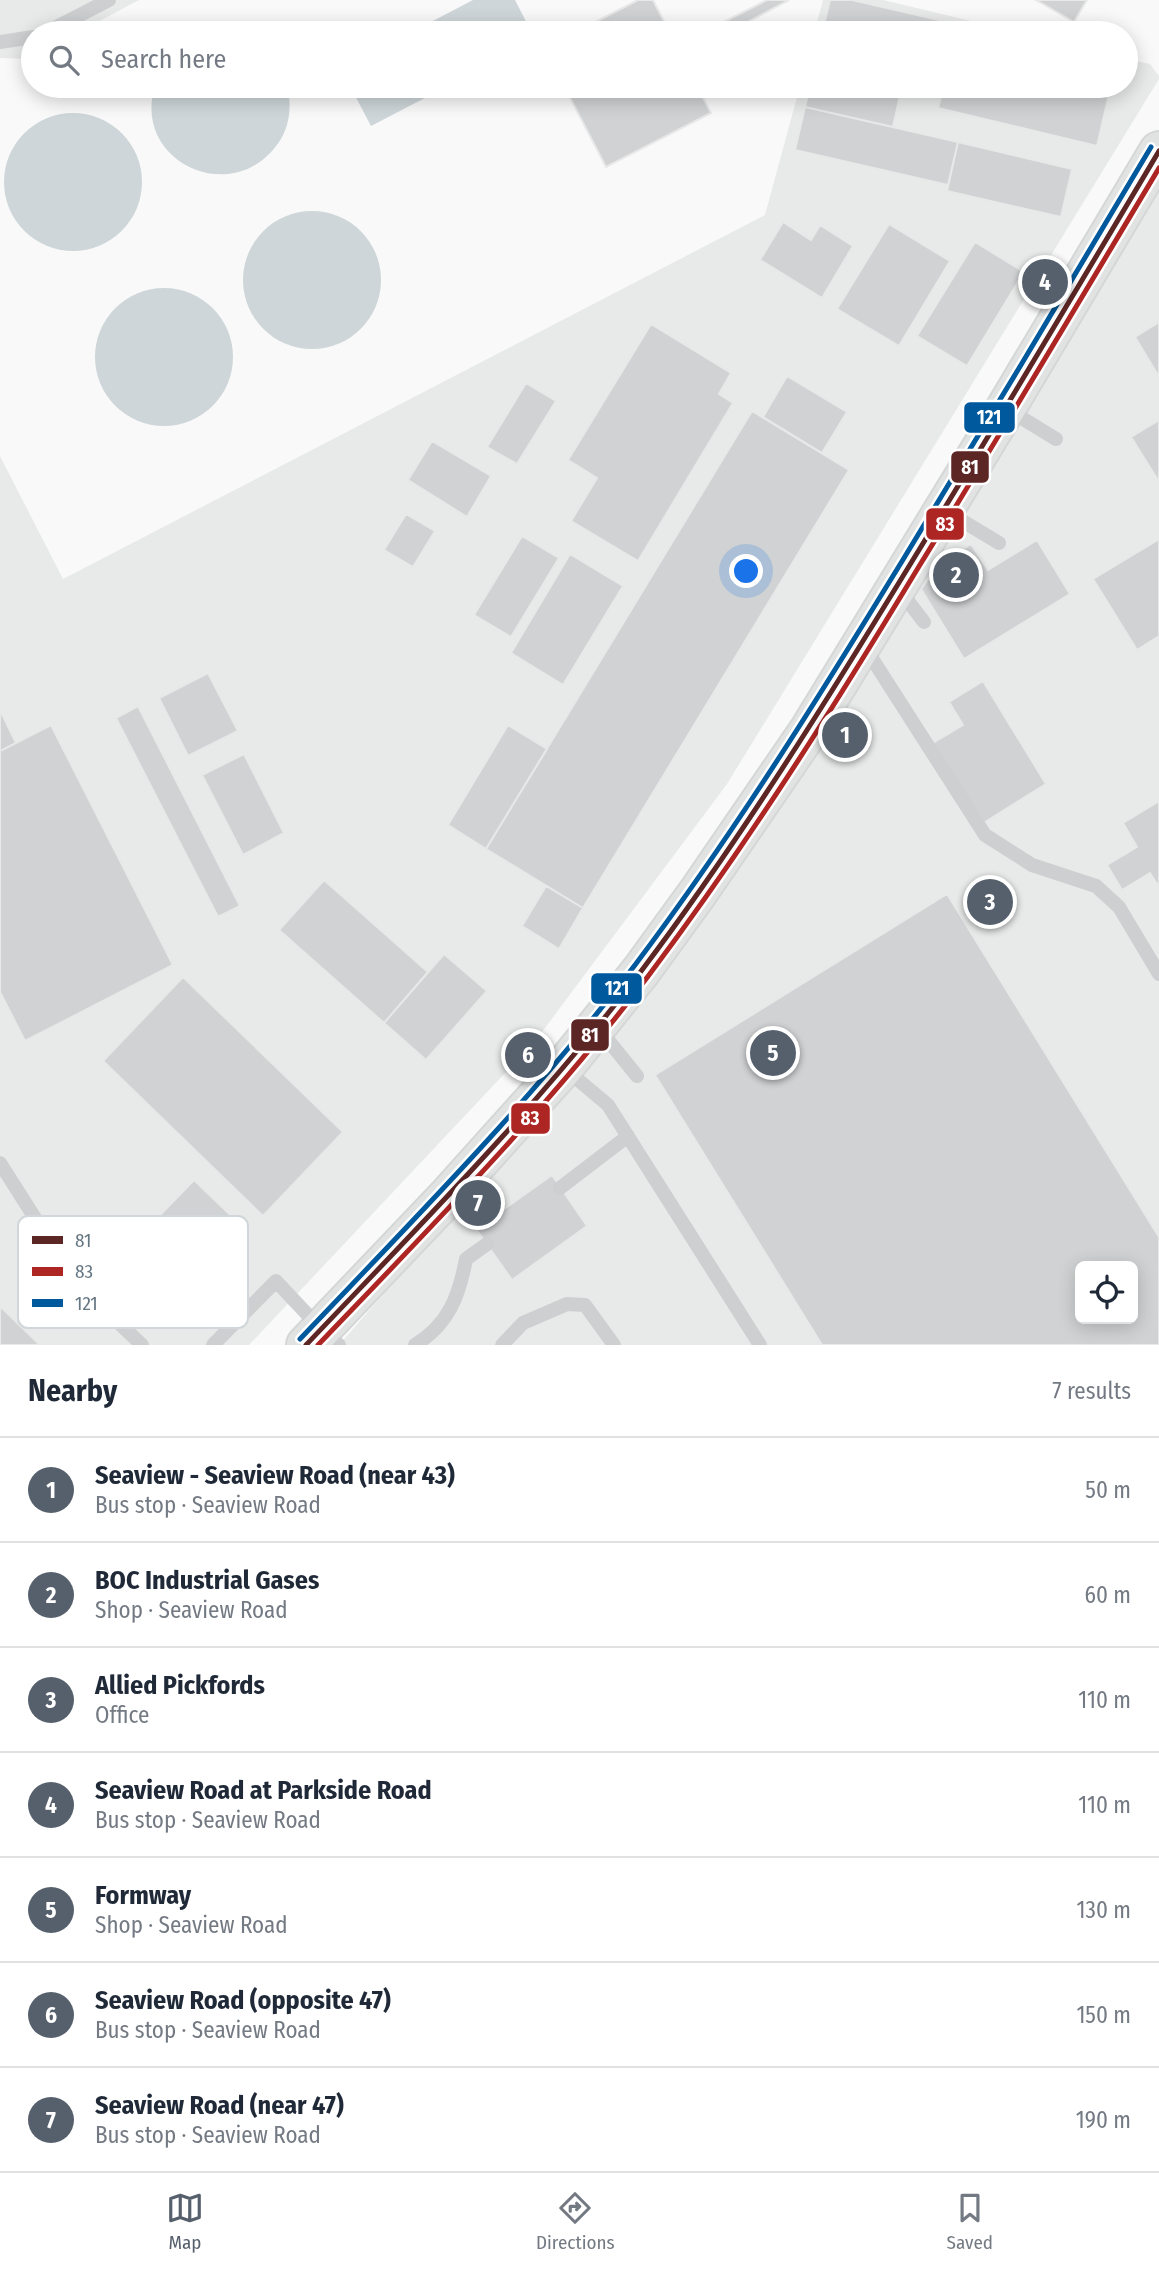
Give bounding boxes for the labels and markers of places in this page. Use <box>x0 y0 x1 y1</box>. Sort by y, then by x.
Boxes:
pin: 4 <box>1022 256 1068 308</box>
pin: 2 <box>933 549 979 601</box>
pin: 1 <box>822 709 868 761</box>
pin: 3 <box>967 876 1013 928</box>
pin: 5 <box>750 1027 796 1079</box>
pin: 6 <box>505 1029 551 1081</box>
pin: 7 <box>455 1177 501 1229</box>

